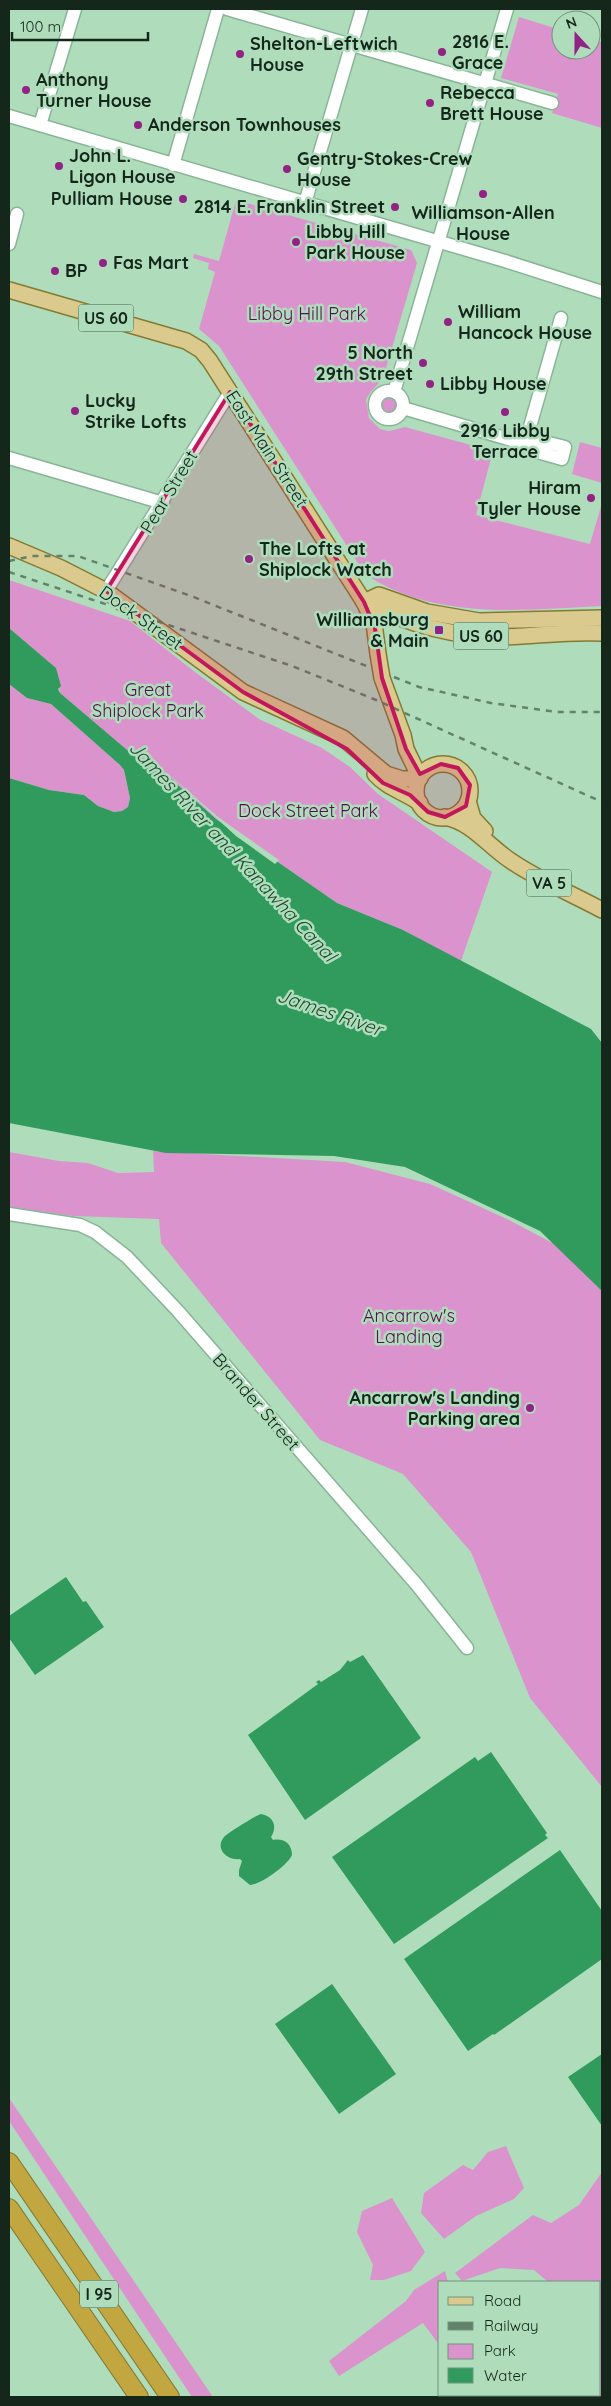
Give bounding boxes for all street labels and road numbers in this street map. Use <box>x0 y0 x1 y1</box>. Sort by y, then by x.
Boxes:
road number: US 60 <box>78 304 134 332</box>
street label: East Main Street <box>221 386 314 511</box>
street label: Pear Street <box>135 446 202 537</box>
street label: Dock Street <box>95 580 188 655</box>
road number: US 60 <box>454 622 508 650</box>
road number: VA 5 <box>526 870 572 896</box>
street label: Brander Street <box>208 1348 305 1455</box>
road number: I 95 <box>80 2280 118 2308</box>

